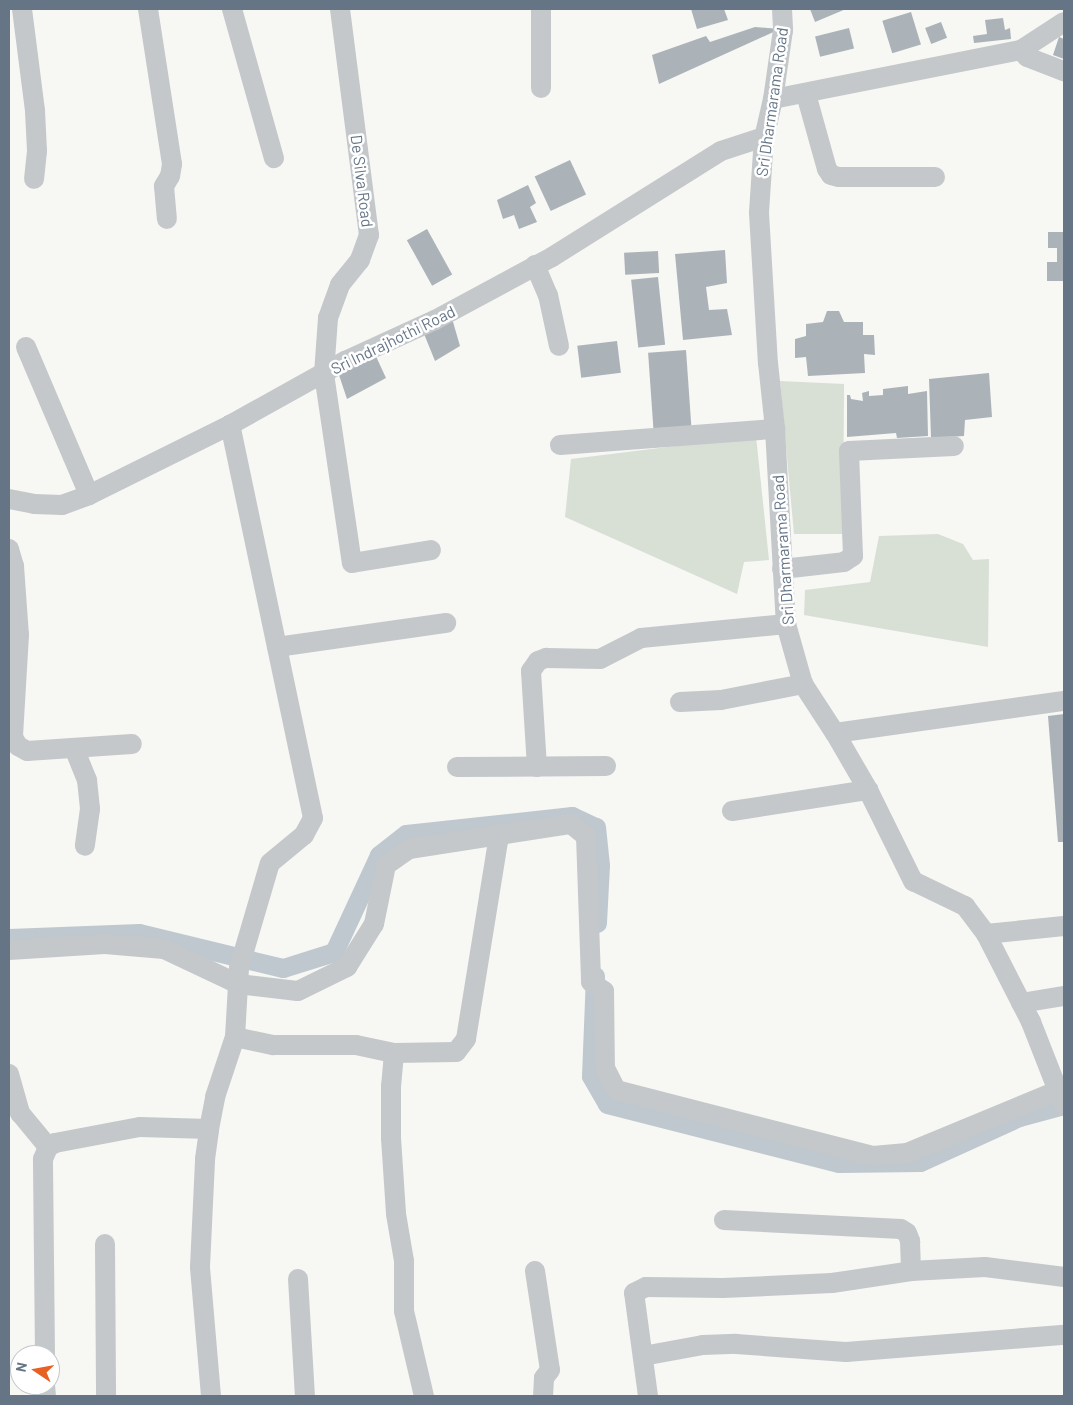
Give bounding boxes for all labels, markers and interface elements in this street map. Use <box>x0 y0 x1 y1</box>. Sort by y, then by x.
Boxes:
street label: Sri Dharmarama Road <box>752 26 792 178</box>
street label: De Silva Road <box>347 134 377 228</box>
street label: Sri Indrajhothi Road <box>328 302 458 378</box>
street label: Sri Dharmarama Road <box>768 474 798 626</box>
north arrow <box>10 1345 60 1395</box>
text: N <box>12 1361 30 1373</box>

